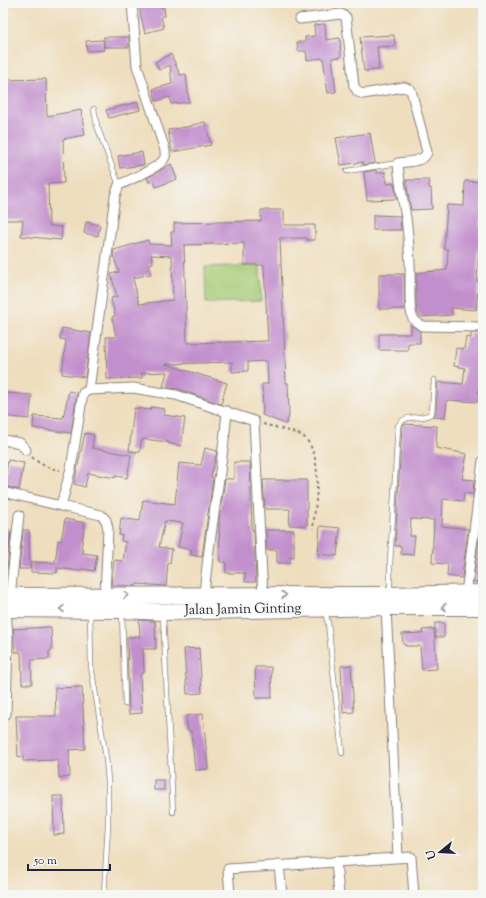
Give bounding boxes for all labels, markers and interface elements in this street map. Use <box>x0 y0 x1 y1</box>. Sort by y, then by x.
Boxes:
one-way arrow <box>123 591 129 599</box>
one-way arrow <box>281 591 287 599</box>
street label: Jalan Jamin Ginting <box>183 599 302 621</box>
one-way arrow <box>441 603 447 611</box>
one-way arrow <box>59 605 65 613</box>
north arrow <box>420 832 460 872</box>
scale bar <box>28 846 110 872</box>
text: U <box>422 848 441 862</box>
text: 50 m <box>33 852 57 870</box>

